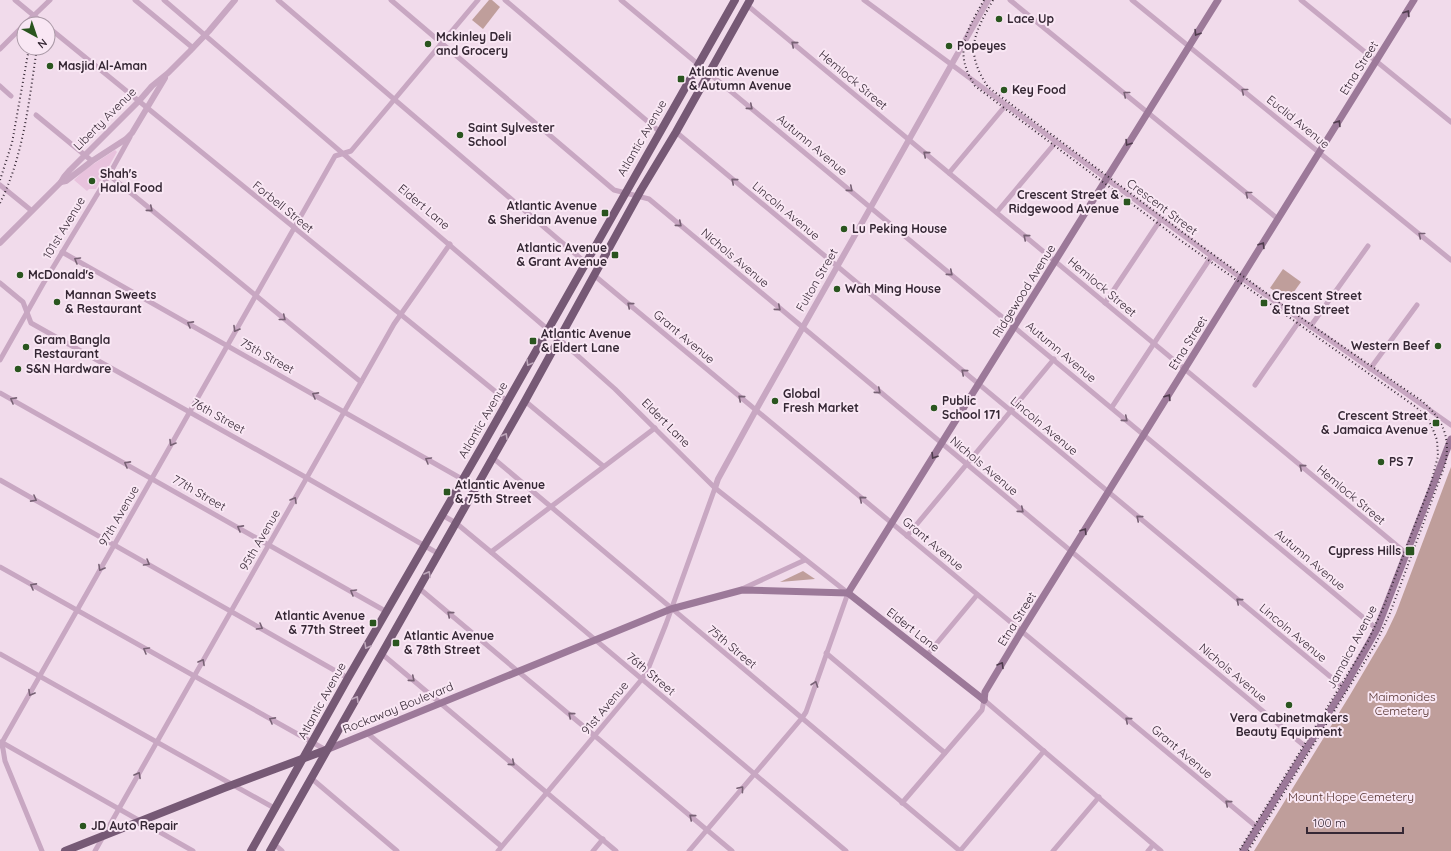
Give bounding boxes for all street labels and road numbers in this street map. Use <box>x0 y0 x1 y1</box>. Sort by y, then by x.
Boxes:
street label: Etna Street <box>1336 38 1381 98</box>
street label: Hemlock Street <box>816 47 891 113</box>
street label: Liberty Avenue <box>70 84 139 153</box>
street label: Euclid Avenue <box>1264 92 1333 152</box>
street label: Atlantic Avenue <box>614 97 670 179</box>
street label: Autumn Avenue <box>774 111 851 179</box>
street label: Crescent Street <box>1124 175 1201 238</box>
street label: Forbell Street <box>250 177 317 236</box>
street label: Lincoln Avenue <box>750 178 823 243</box>
street label: Eldert Lane <box>395 181 453 233</box>
street label: 101st Avenue <box>39 194 88 262</box>
street label: Nichols Avenue <box>698 225 773 291</box>
street label: Ridgewood Avenue <box>989 241 1058 340</box>
street label: Fulton Street <box>792 245 841 314</box>
street label: Hemlock Street <box>1065 254 1140 320</box>
street label: Grant Avenue <box>651 307 718 367</box>
street label: Etna Street <box>1165 313 1210 373</box>
street label: Autumn Avenue <box>1023 318 1100 386</box>
street label: 75th Street <box>238 335 297 377</box>
street label: Atlantic Avenue <box>455 379 511 461</box>
street label: Lincoln Avenue <box>1008 393 1081 458</box>
street label: 76th Street <box>189 395 248 436</box>
street label: Eldert Lane <box>639 395 694 450</box>
street label: Nichols Avenue <box>947 433 1022 499</box>
street label: Hemlock Street <box>1314 462 1389 528</box>
street label: 77th Street <box>170 471 229 514</box>
street label: 97th Avenue <box>95 483 142 549</box>
street label: 95th Avenue <box>236 506 283 573</box>
street label: Grant Avenue <box>900 514 967 574</box>
street label: Autumn Avenue <box>1272 526 1349 594</box>
street label: Etna Street <box>994 589 1039 649</box>
street label: Lincoln Avenue <box>1257 600 1330 665</box>
street label: Jamaica Avenue <box>1323 602 1380 691</box>
street label: Eldert Lane <box>884 604 943 655</box>
street label: 75th Street <box>705 622 760 672</box>
street label: Nichols Avenue <box>1196 640 1271 706</box>
street label: 76th Street <box>624 649 679 698</box>
street label: Atlantic Avenue <box>294 659 349 742</box>
street label: Rockaway Boulevard <box>340 678 455 737</box>
street label: 91st Avenue <box>578 678 631 737</box>
street label: Grant Avenue <box>1149 722 1216 782</box>

